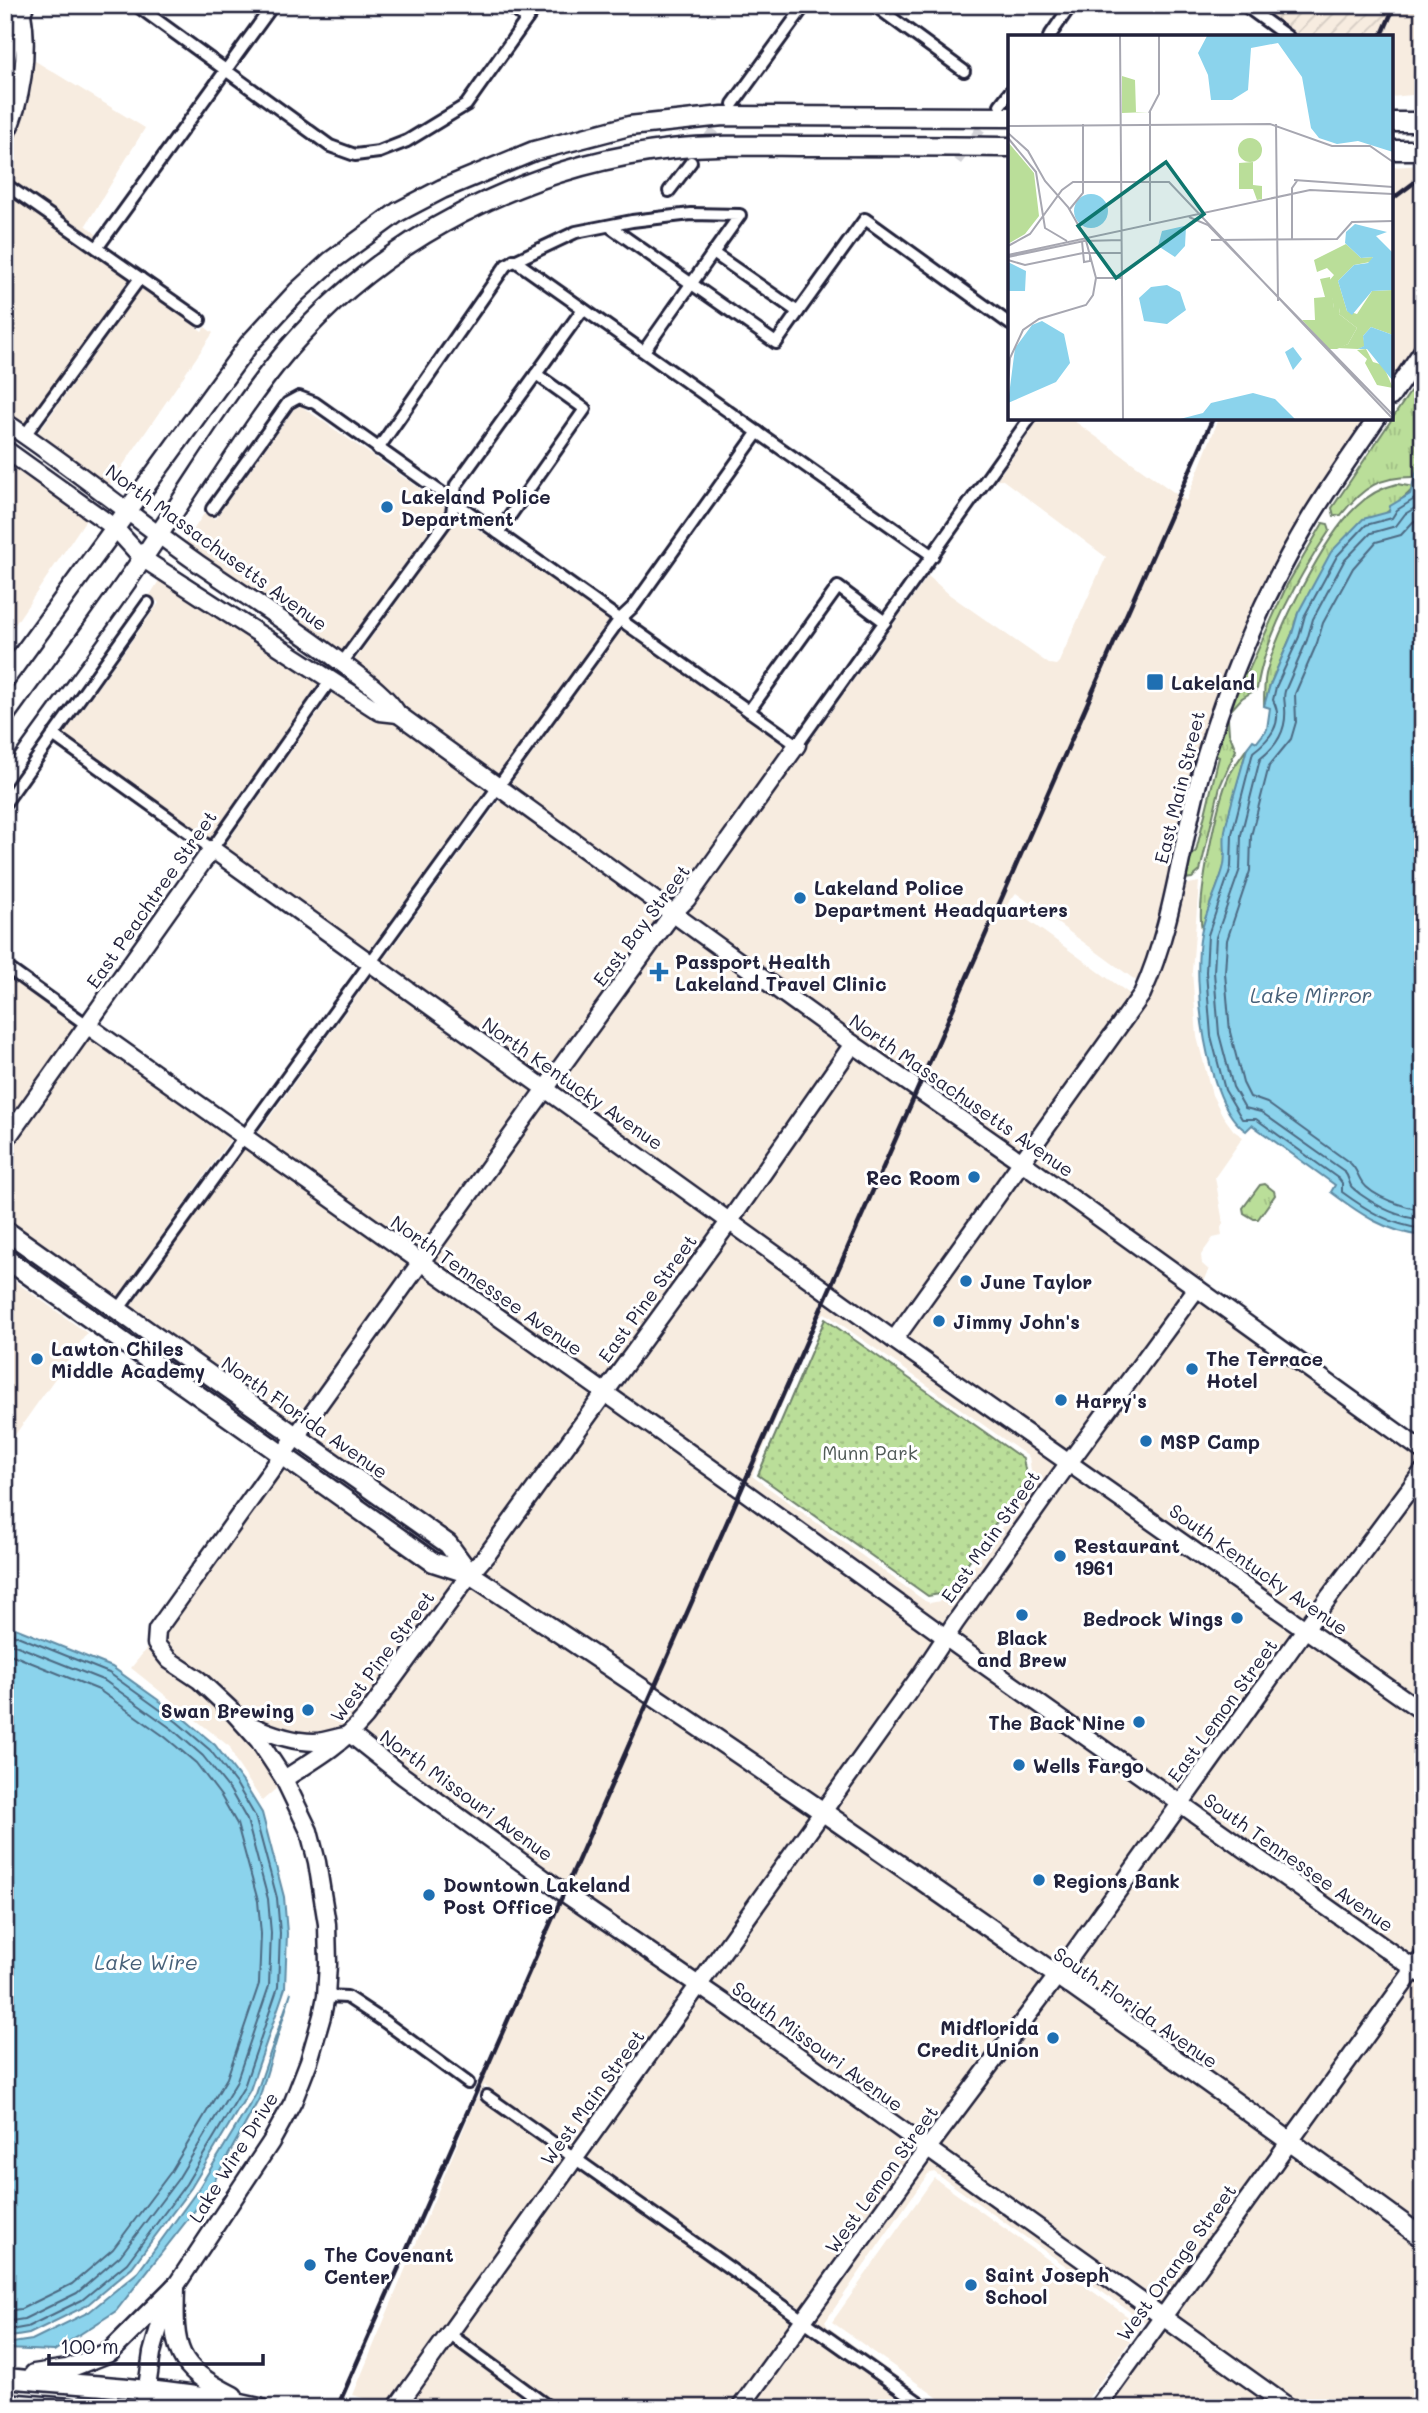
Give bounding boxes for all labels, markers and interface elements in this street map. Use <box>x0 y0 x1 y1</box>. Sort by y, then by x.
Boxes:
inset map <box>1008 35 1393 420</box>
street label: North Massachusetts Avenue <box>101 458 333 636</box>
place label: Lakeland Police Department <box>401 484 551 531</box>
marker: Lakeland Police Department <box>379 499 395 515</box>
place label: Lakeland <box>1171 670 1255 695</box>
marker: Lakeland <box>1145 672 1165 692</box>
street label: East Main Street <box>1148 708 1210 866</box>
street label: East Peachtree Street <box>80 805 222 993</box>
street label: East Bay Street <box>587 859 695 991</box>
place label: Lakeland Police Department Headquarters <box>814 875 1068 922</box>
marker: Lakeland Police Department Headquarters <box>792 890 808 906</box>
place label: Passport Health Lakeland Travel Clinic <box>675 949 887 996</box>
marker: Passport Health Lakeland Travel Clinic <box>649 962 669 982</box>
water label: Lake Mirror <box>1250 981 1372 1008</box>
street label: North Massachusetts Avenue <box>845 1008 1079 1182</box>
street label: North Kentucky Avenue <box>478 1011 668 1155</box>
place label: Rec Room <box>866 1165 960 1190</box>
marker: Rec Room <box>966 1169 982 1185</box>
street label: North Tennessee Avenue <box>386 1209 588 1361</box>
street label: East Pine Street <box>592 1229 702 1367</box>
place label: June Taylor <box>980 1269 1092 1294</box>
marker: June Taylor <box>958 1273 974 1289</box>
place label: Jimmy John's <box>953 1309 1080 1334</box>
marker: Jimmy John's <box>931 1313 947 1329</box>
place label: Lawton Chiles Middle Academy <box>51 1336 205 1383</box>
place label: The Terrace Hotel <box>1206 1346 1323 1393</box>
street label: North Florida Avenue <box>217 1350 393 1484</box>
marker: Lawton Chiles Middle Academy <box>29 1351 45 1367</box>
marker: The Terrace Hotel <box>1184 1361 1200 1377</box>
place label: Harry's <box>1075 1388 1147 1413</box>
marker: Harry's <box>1053 1392 1069 1408</box>
place label: MSP Camp <box>1160 1429 1260 1454</box>
marker: MSP Camp <box>1138 1433 1154 1449</box>
park label: Munn Park <box>822 1440 918 1465</box>
street label: East Main Street <box>935 1465 1045 1607</box>
street label: South Kentucky Avenue <box>1165 1498 1353 1640</box>
place label: Restaurant 1961 <box>1074 1533 1180 1580</box>
marker: Restaurant 1961 <box>1052 1548 1068 1564</box>
street label: West Pine Street <box>324 1585 440 1727</box>
place label: Bedrock Wings <box>1083 1606 1223 1631</box>
marker: Black and Brew <box>1014 1607 1030 1623</box>
marker: Bedrock Wings <box>1229 1610 1245 1626</box>
place label: Black and Brew <box>977 1625 1067 1672</box>
street label: East Lemon Street <box>1161 1633 1283 1787</box>
place label: Swan Brewing <box>161 1698 294 1723</box>
marker: Swan Brewing <box>300 1702 316 1718</box>
place label: The Back Nine <box>989 1710 1125 1735</box>
marker: The Back Nine <box>1131 1714 1147 1730</box>
street label: North Missouri Avenue <box>375 1724 559 1866</box>
place label: Wells Fargo <box>1033 1753 1144 1778</box>
marker: Wells Fargo <box>1011 1757 1027 1773</box>
street label: South Tennessee Avenue <box>1199 1787 1399 1937</box>
place label: Regions Bank <box>1053 1868 1180 1893</box>
place label: Downtown Lakeland Post Office <box>443 1872 630 1919</box>
marker: Regions Bank <box>1031 1872 1047 1888</box>
marker: Downtown Lakeland Post Office <box>421 1887 437 1903</box>
street label: South Florida Avenue <box>1049 1941 1223 2073</box>
water label: Lake Wire <box>94 1948 198 1975</box>
street label: South Missouri Avenue <box>727 1975 909 2117</box>
place label: Midflorida Credit Union <box>917 2015 1039 2062</box>
street label: West Main Street <box>534 2024 650 2170</box>
marker: Midflorida Credit Union <box>1045 2030 1061 2046</box>
street label: Lake Wire Drive <box>183 2087 283 2227</box>
street label: West Lemon Street <box>819 2100 943 2258</box>
street label: West Orange Street <box>1111 2178 1241 2346</box>
place label: The Covenant Center <box>324 2242 454 2289</box>
marker: The Covenant Center <box>302 2257 318 2273</box>
place label: Saint Joseph School <box>985 2262 1109 2309</box>
marker: Saint Joseph School <box>963 2277 979 2293</box>
scale bar <box>49 2322 262 2366</box>
text: 100 m <box>60 2332 119 2359</box>

